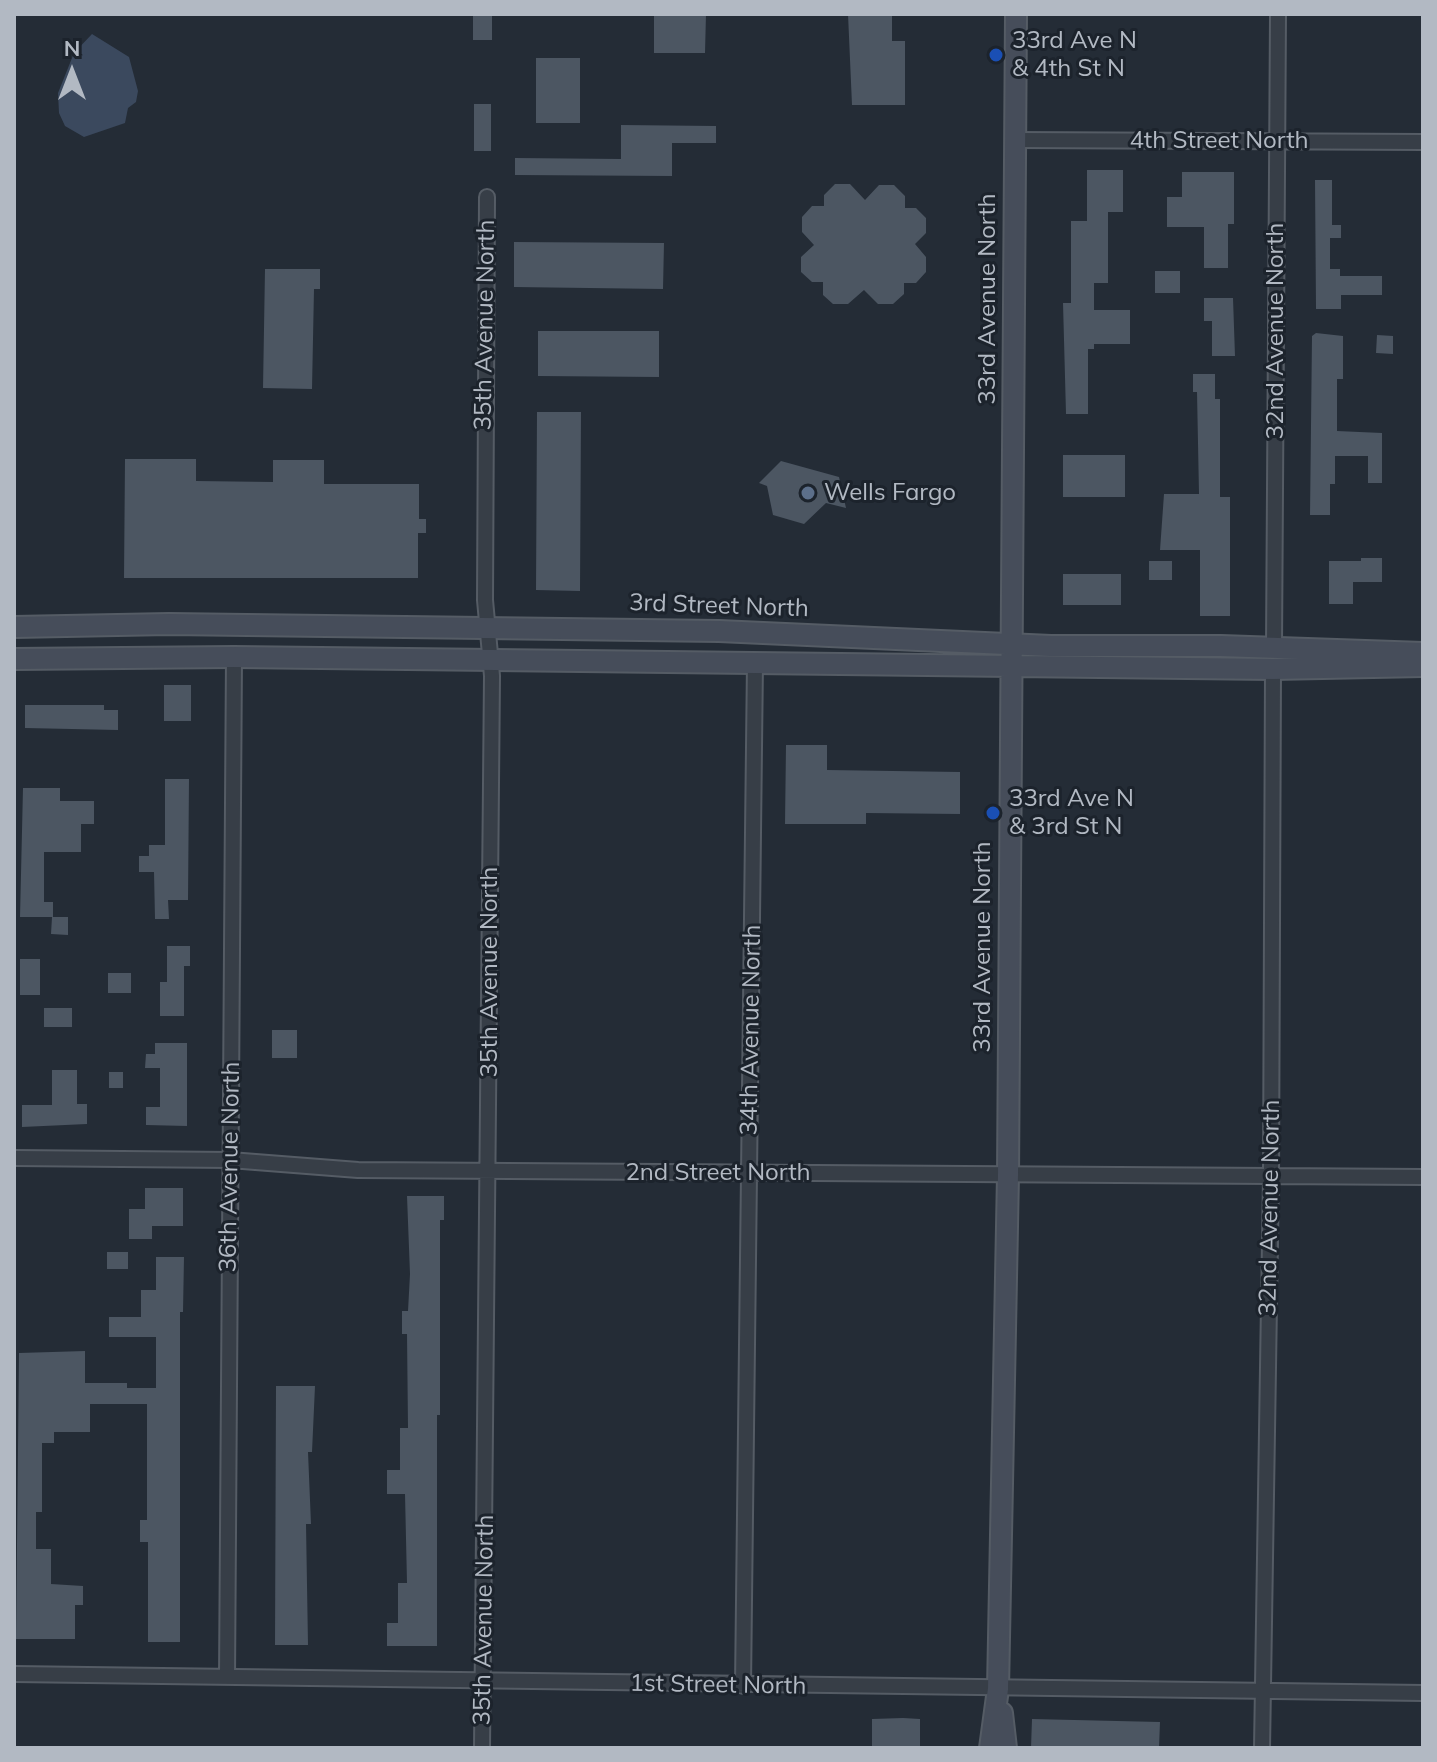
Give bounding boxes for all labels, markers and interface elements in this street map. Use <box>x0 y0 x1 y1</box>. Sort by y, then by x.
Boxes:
place label: 33rd Ave N & 4th St N <box>1012 27 1137 83</box>
north arrow <box>32 32 112 112</box>
text: N <box>64 34 80 62</box>
marker: 33rd Ave N & 4th St N <box>987 46 1005 64</box>
street label: 4th Street North <box>1129 127 1309 155</box>
street label: 33rd Avenue North <box>974 193 1002 405</box>
street label: 35th Avenue North <box>469 219 501 431</box>
street label: 32nd Avenue North <box>1262 223 1290 439</box>
place label: Wells Fargo <box>824 479 956 507</box>
marker: Wells Fargo <box>799 484 817 502</box>
street label: 3rd Street North <box>629 588 809 624</box>
place label: 33rd Ave N & 3rd St N <box>1009 785 1134 841</box>
marker: 33rd Ave N & 3rd St N <box>984 804 1002 822</box>
street label: 33rd Avenue North <box>969 841 997 1053</box>
street label: 35th Avenue North <box>476 867 504 1077</box>
street label: 34th Avenue North <box>735 924 767 1136</box>
street label: 36th Avenue North <box>214 1061 246 1273</box>
street label: 32nd Avenue North <box>1254 1099 1286 1317</box>
street label: 2nd Street North <box>625 1159 811 1187</box>
street label: 35th Avenue North <box>468 1514 500 1726</box>
street label: 1st Street North <box>629 1669 807 1701</box>

